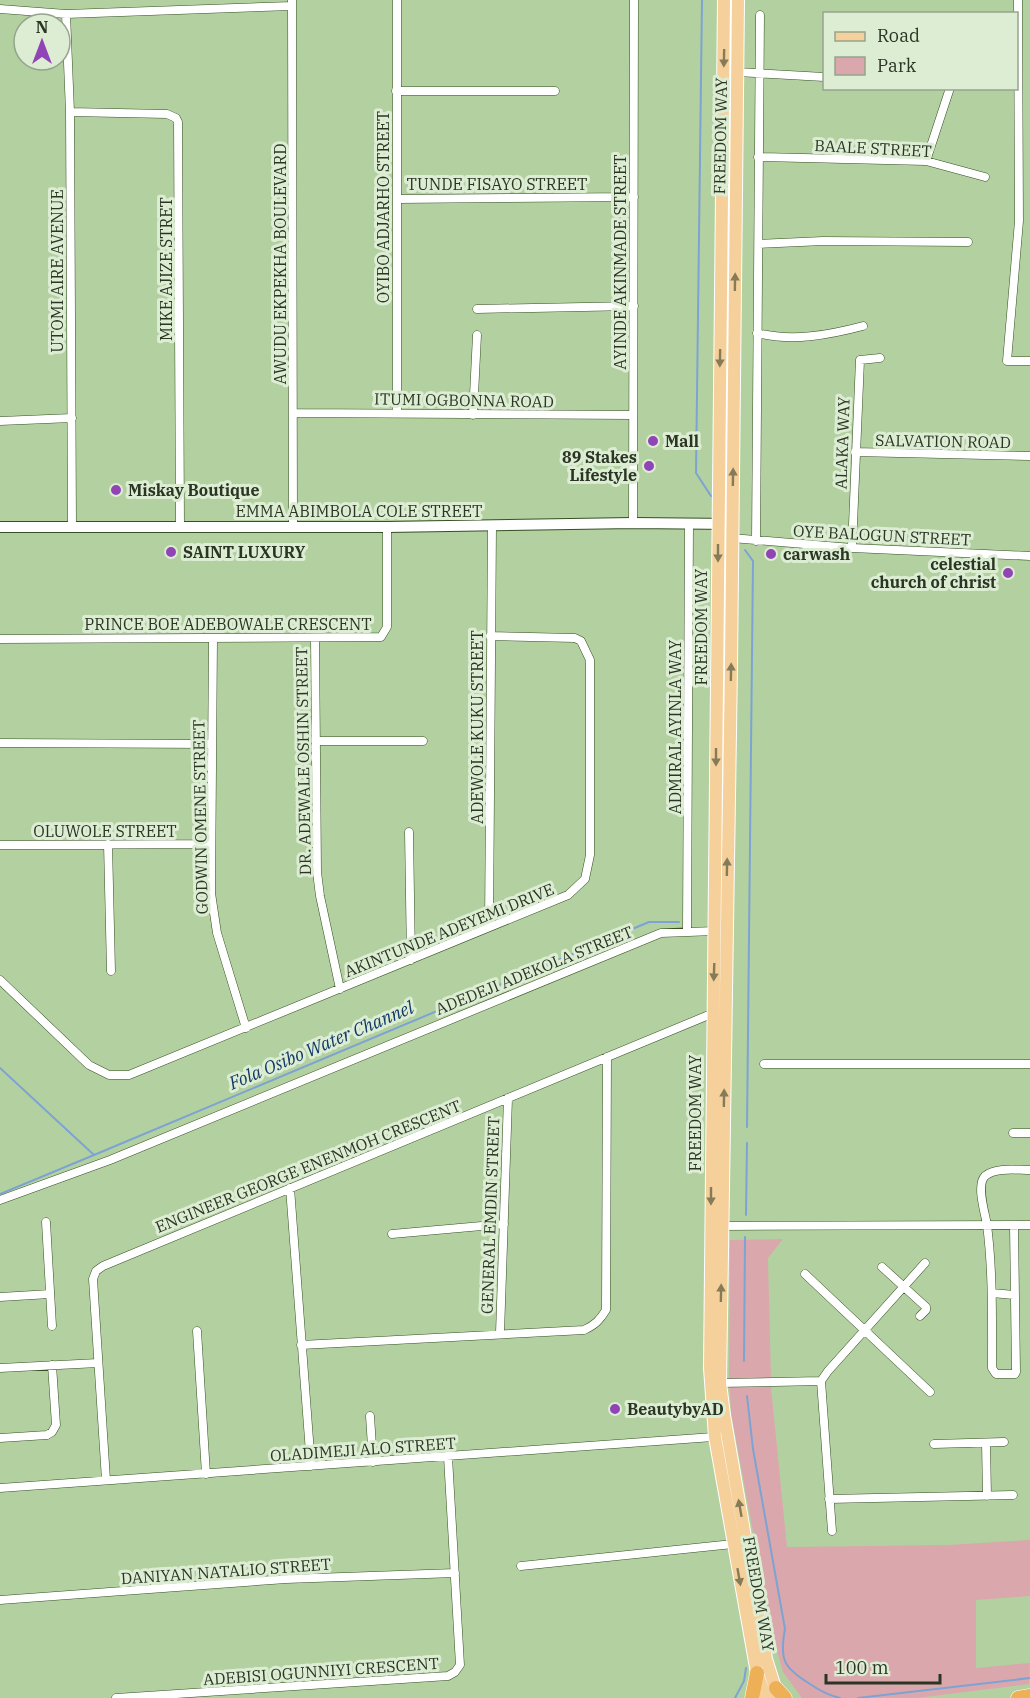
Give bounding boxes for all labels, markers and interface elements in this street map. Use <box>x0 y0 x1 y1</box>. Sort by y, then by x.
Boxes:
north arrow <box>12 12 72 72</box>
legend <box>823 12 1018 90</box>
text: N <box>36 17 48 37</box>
text: Road <box>877 24 920 47</box>
one-way arrow <box>719 49 729 68</box>
text: Park <box>877 54 917 77</box>
street label: FREEDOM WAY <box>709 77 731 195</box>
street label: OYIBO ADJARHO STREET <box>373 111 393 303</box>
street label: BAALE STREET <box>814 135 932 161</box>
street label: AWUDU EKPEKHA BOULEVARD <box>270 143 290 385</box>
street label: AYINDE AKINMADE STREET <box>610 154 630 370</box>
street label: TUNDE FISAYO STREET <box>407 174 587 194</box>
street label: UTOMI AIRE AVENUE <box>47 189 67 353</box>
street label: MIKE AJIZE STRET <box>156 197 176 341</box>
one-way arrow <box>730 273 740 292</box>
one-way arrow <box>715 349 725 368</box>
street label: ITUMI OGBONNA ROAD <box>374 388 554 412</box>
street label: ALAKA WAY <box>830 396 854 490</box>
street label: SALVATION ROAD <box>875 430 1011 452</box>
place label: Mall <box>665 431 699 451</box>
marker: Mall <box>646 434 660 448</box>
place label: 89 Stakes Lifestyle <box>562 447 637 485</box>
marker: 89 Stakes Lifestyle <box>642 459 656 473</box>
one-way arrow <box>728 468 738 487</box>
place label: Miskay Boutique <box>128 480 259 500</box>
marker: Miskay Boutique <box>109 483 123 497</box>
street label: EMMA ABIMBOLA COLE STREET <box>236 501 483 521</box>
street label: OYE BALOGUN STREET <box>793 520 971 550</box>
place label: SAINT LUXURY <box>183 542 306 562</box>
one-way arrow <box>713 544 723 563</box>
place label: carwash <box>783 544 850 564</box>
marker: SAINT LUXURY <box>164 545 178 559</box>
marker: carwash <box>764 547 778 561</box>
place label: celestial church of christ <box>871 554 996 592</box>
marker: celestial church of christ <box>1001 566 1015 580</box>
street label: FREEDOM WAY <box>691 568 711 686</box>
street label: PRINCE BOE ADEBOWALE CRESCENT <box>84 614 372 634</box>
street label: ADEWOLE KUKU STREET <box>467 630 487 824</box>
street label: ADMIRAL AYINLA WAY <box>665 640 685 814</box>
street label: DR. ADEWALE OSHIN STREET <box>291 646 315 876</box>
one-way arrow <box>726 663 736 682</box>
street label: GODWIN OMENE STREET <box>188 719 212 915</box>
one-way arrow <box>712 748 721 767</box>
street label: OLUWOLE STREET <box>33 821 177 841</box>
one-way arrow <box>723 858 732 877</box>
street label: AKINTUNDE ADEYEMI DRIVE <box>341 879 557 981</box>
street label: ADEDEJI ADEKOLA STREET <box>432 921 636 1019</box>
one-way arrow <box>709 962 718 981</box>
water label: Fola Osibo Water Channel <box>224 995 418 1095</box>
street label: FREEDOM WAY <box>685 1054 705 1172</box>
one-way arrow <box>719 1089 729 1108</box>
street label: ENGINEER GEORGE ENENMOH CRESCENT <box>152 1095 464 1237</box>
street label: GENERAL EMDIN STREET <box>477 1116 503 1314</box>
one-way arrow <box>706 1186 716 1205</box>
one-way arrow <box>716 1284 726 1303</box>
place label: BeautybyAD <box>627 1399 724 1419</box>
marker: BeautybyAD <box>608 1402 622 1416</box>
street label: OLADIMEJI ALO STREET <box>269 1433 457 1465</box>
one-way arrow <box>735 1498 744 1517</box>
street label: FREEDOM WAY <box>739 1535 779 1653</box>
street label: DANIYAN NATALIO STREET <box>120 1554 332 1588</box>
one-way arrow <box>735 1568 744 1587</box>
scale bar <box>826 1647 940 1685</box>
street label: ADEBISI OGUNNIYI CRESCENT <box>202 1653 440 1689</box>
text: 100 m <box>835 1656 889 1679</box>

